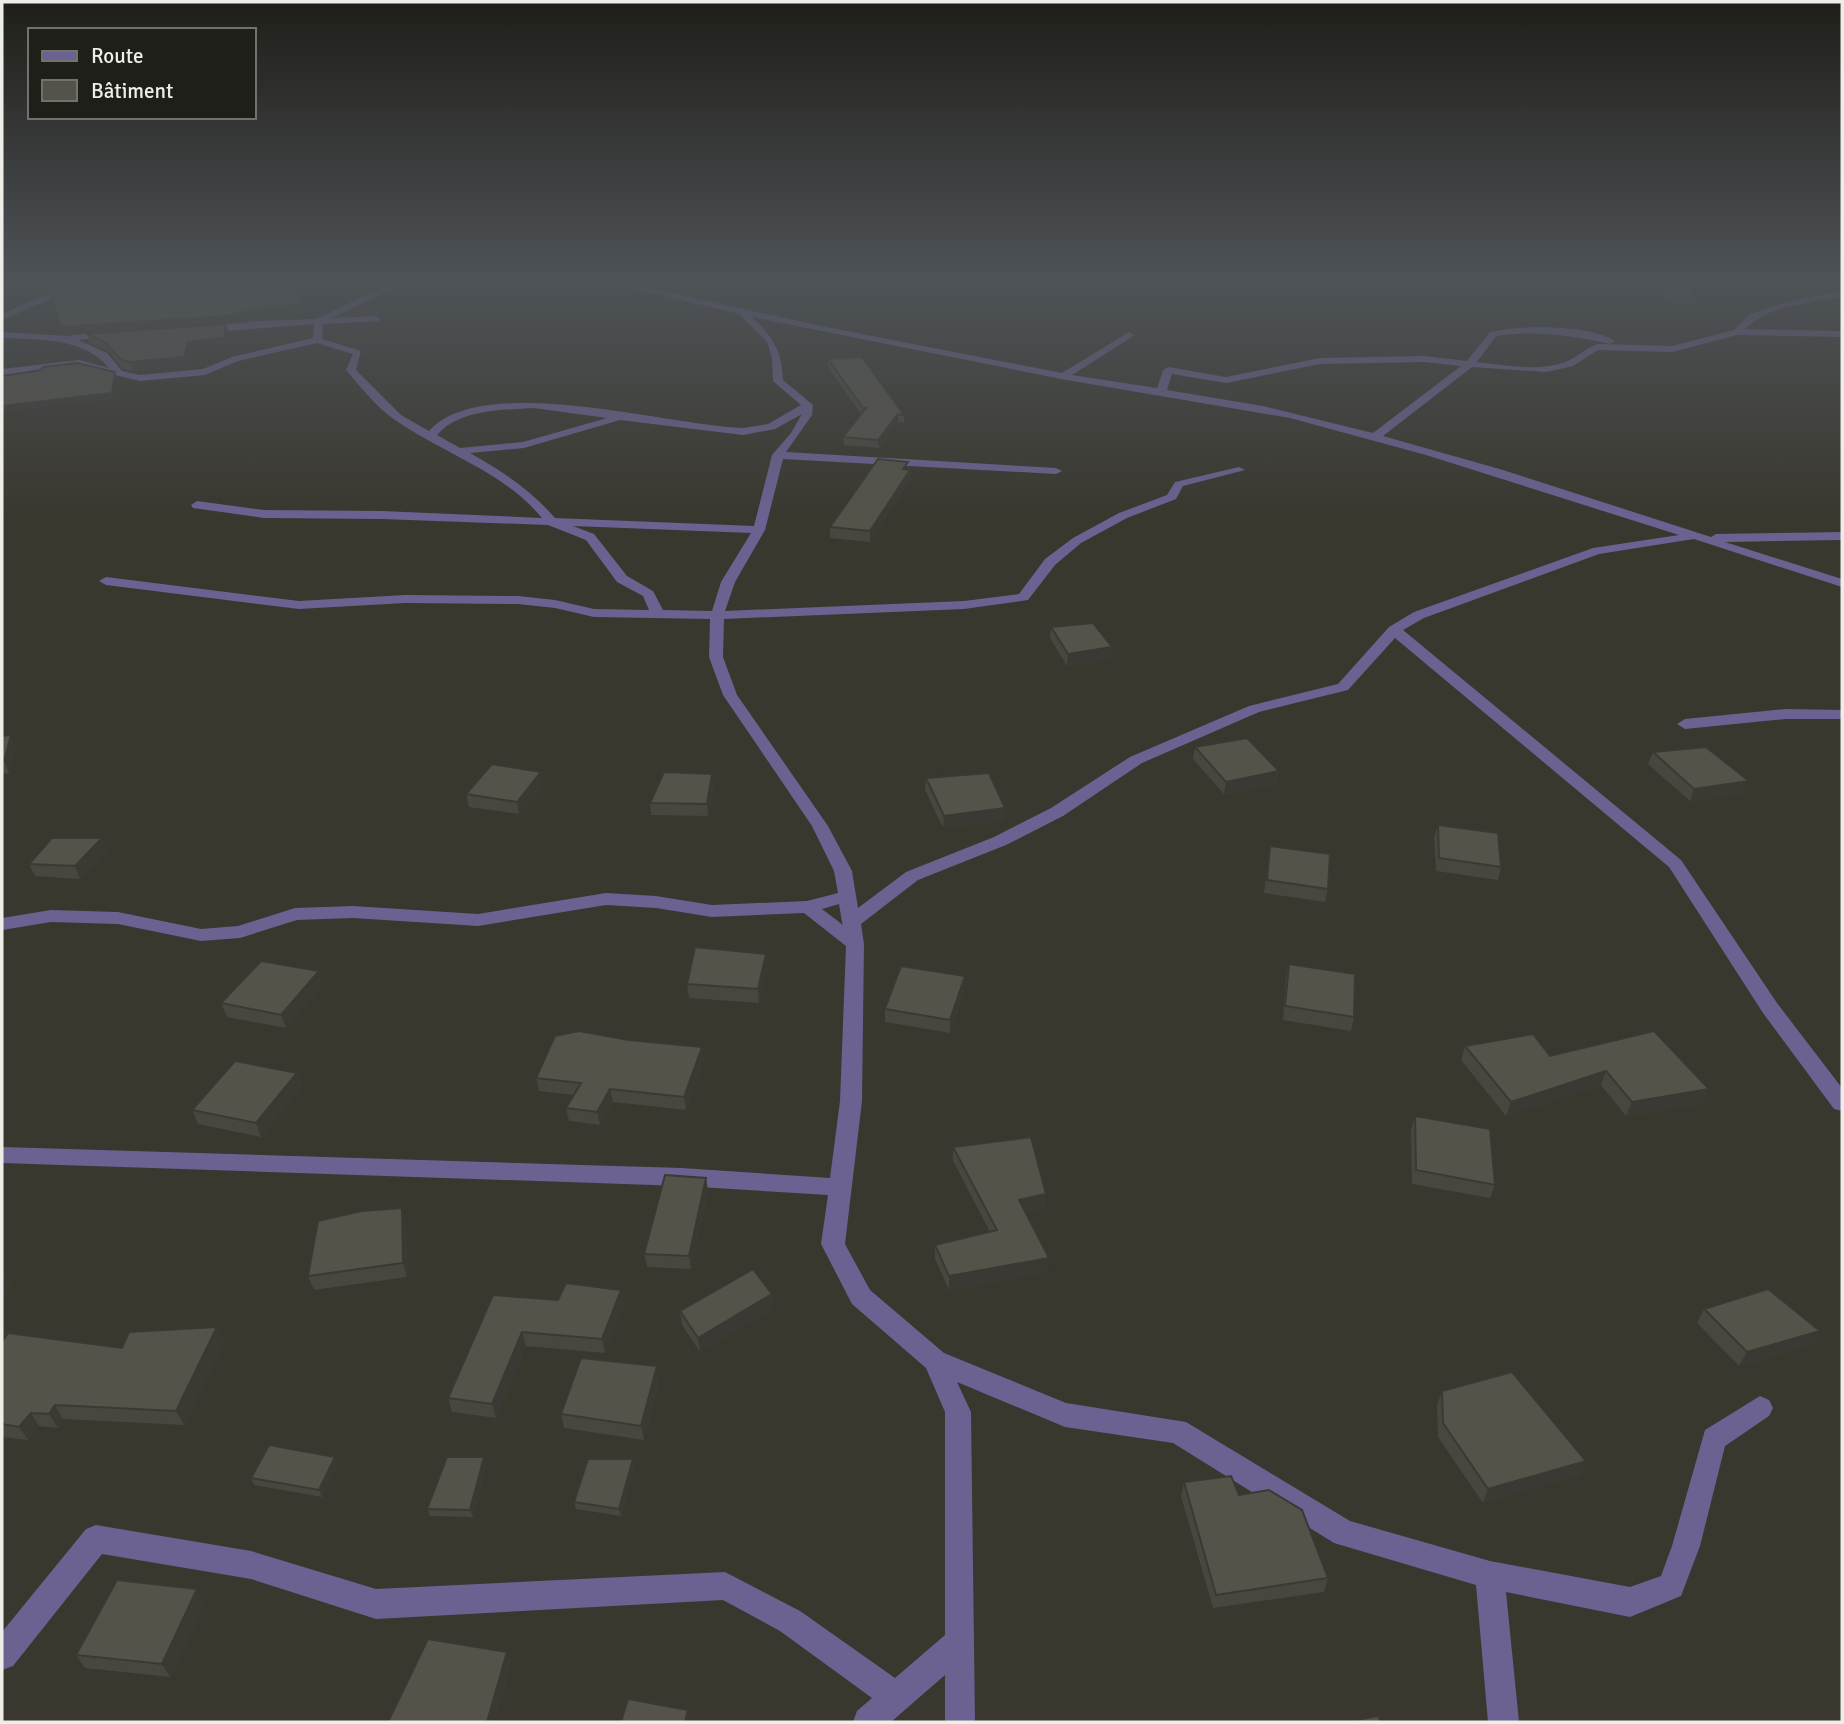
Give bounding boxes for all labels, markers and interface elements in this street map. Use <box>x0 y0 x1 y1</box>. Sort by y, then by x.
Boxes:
legend <box>28 28 256 119</box>
text: Route <box>91 43 143 69</box>
text: Bâtiment <box>91 78 173 104</box>

